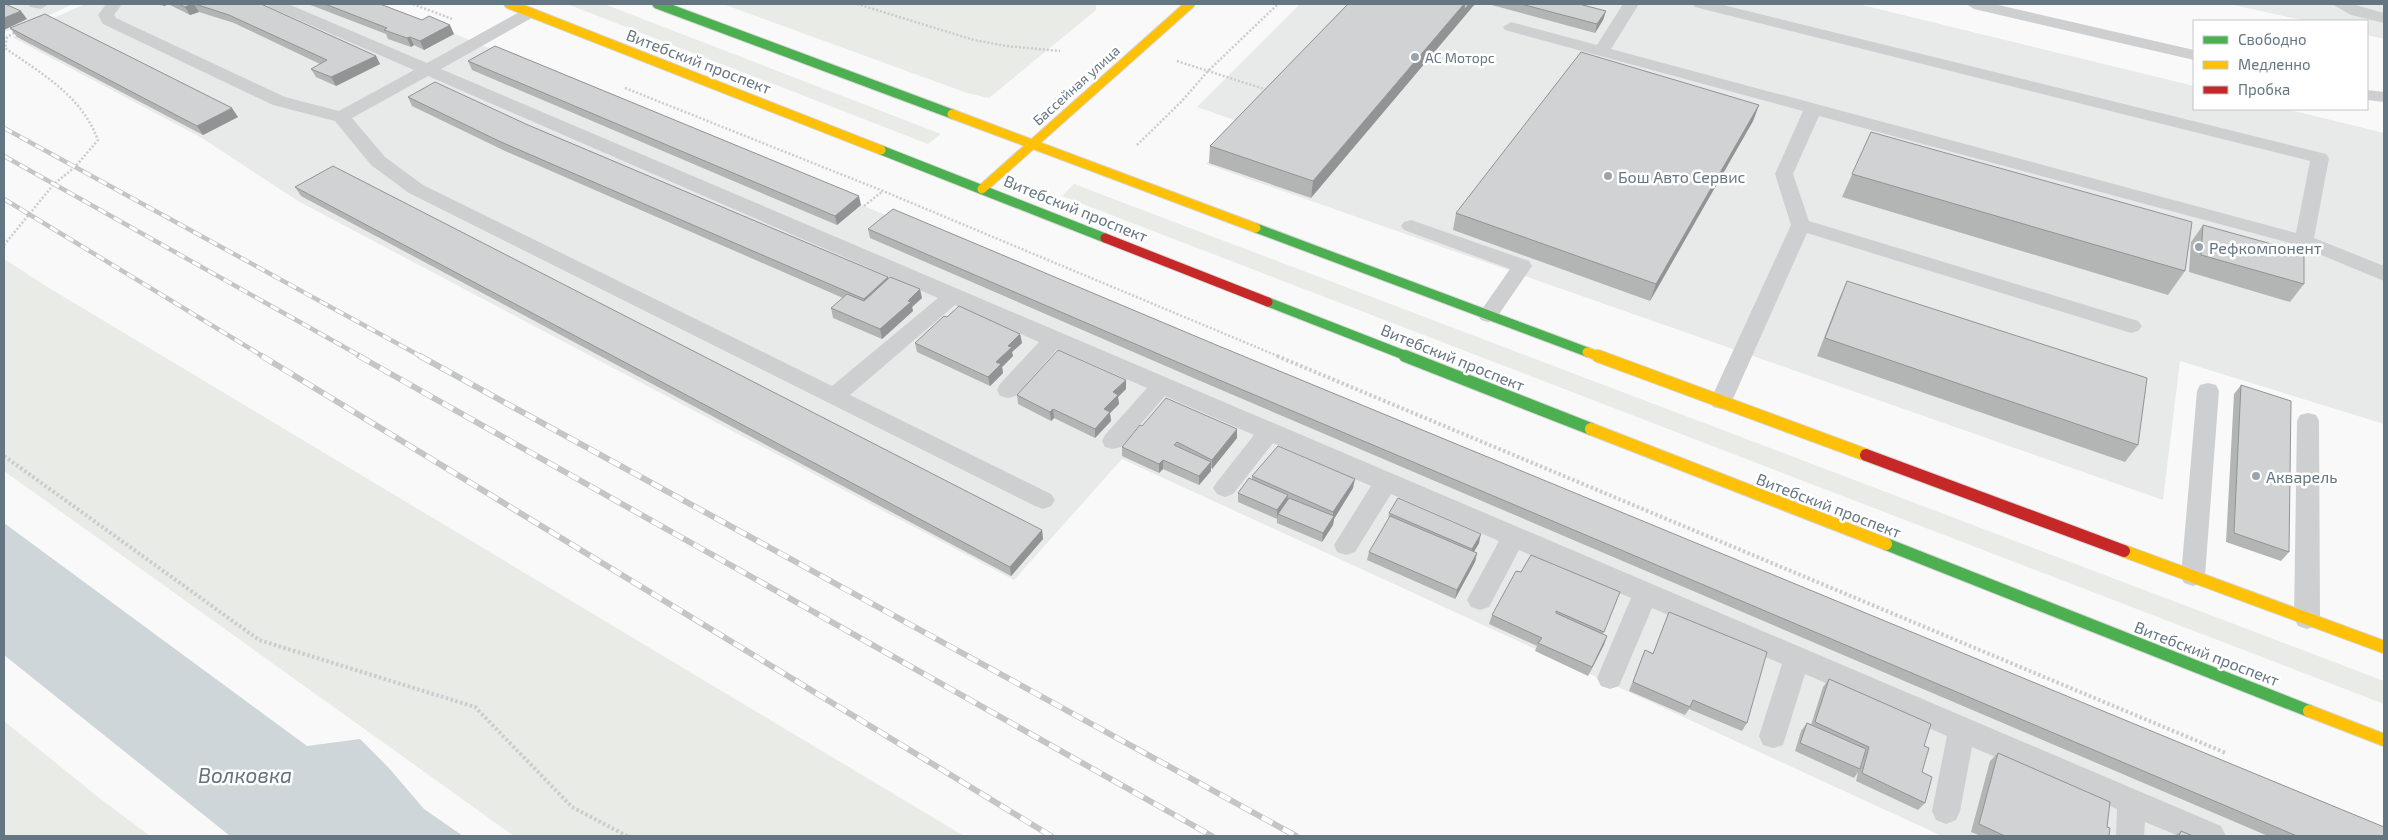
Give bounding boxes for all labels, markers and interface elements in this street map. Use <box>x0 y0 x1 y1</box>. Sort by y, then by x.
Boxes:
legend <box>2193 20 2368 110</box>
street label: Витебский проспект <box>624 25 774 97</box>
text: Свободно <box>2238 30 2307 48</box>
street label: Бассейная улица <box>1029 41 1123 129</box>
place label: АС Моторс <box>1425 49 1495 66</box>
marker: АС Моторс <box>1409 51 1421 63</box>
text: Медленно <box>2238 55 2311 73</box>
text: Пробка <box>2238 80 2290 98</box>
place label: Бош Авто Сервис <box>1618 167 1746 186</box>
street label: Витебский проспект <box>1001 170 1151 246</box>
marker: Бош Авто Сервис <box>1602 170 1614 182</box>
place label: Рефкомпонент <box>2209 238 2322 257</box>
marker: Рефкомпонент <box>2193 241 2205 253</box>
street label: Витебский проспект <box>1378 319 1528 395</box>
place label: Акварель <box>2266 467 2337 486</box>
street label: Витебский проспект <box>1754 469 1904 541</box>
marker: Акварель <box>2250 470 2262 482</box>
street label: Витебский проспект <box>2132 617 2282 689</box>
water label: Волковка <box>198 762 292 787</box>

